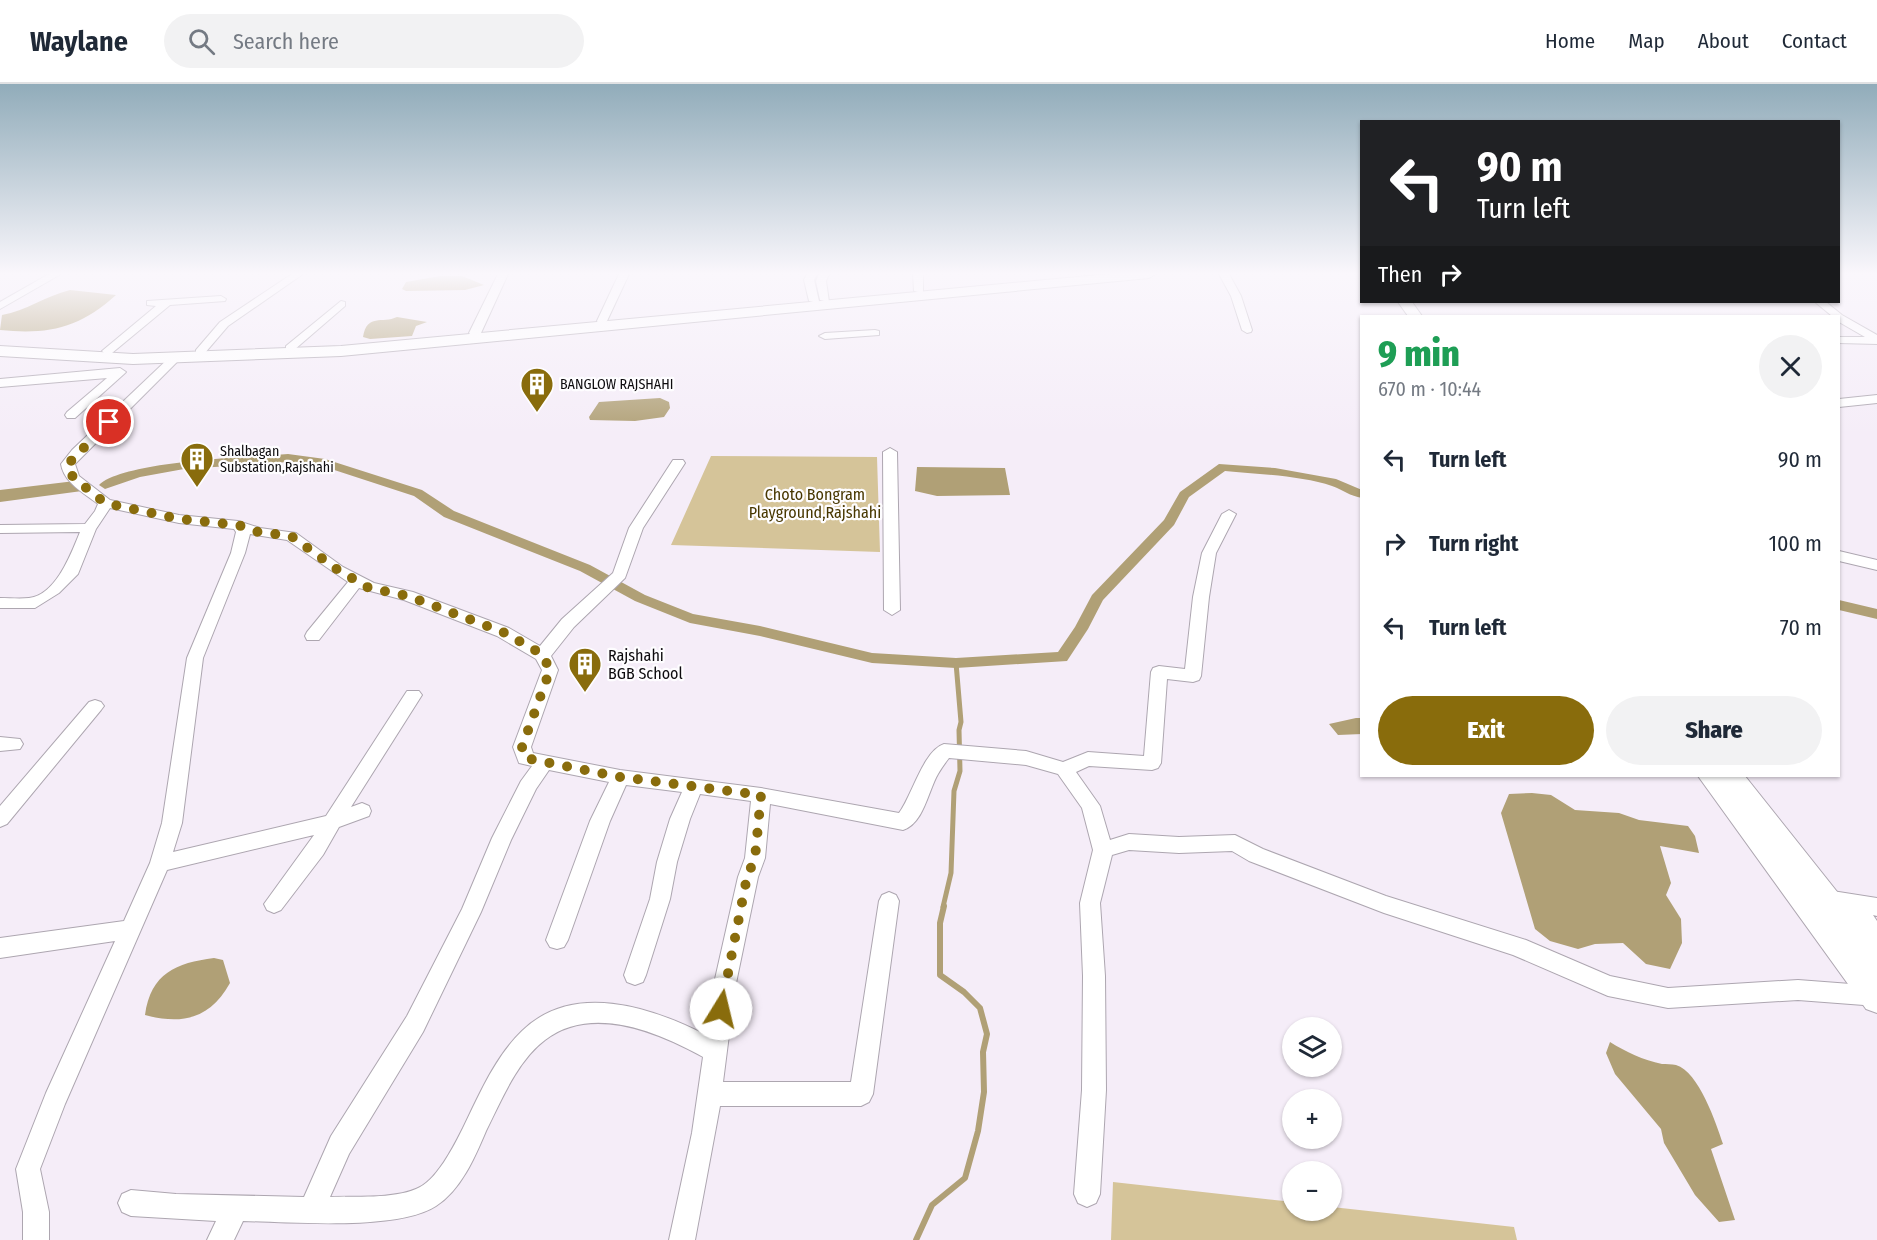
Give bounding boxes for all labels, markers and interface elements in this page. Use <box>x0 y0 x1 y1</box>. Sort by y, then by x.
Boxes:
search box <box>164 14 584 68</box>
text: Waylane <box>30 25 128 58</box>
icon: search <box>185 25 218 58</box>
text: Search here <box>233 28 339 55</box>
text: Home <box>1545 28 1595 54</box>
text: Map <box>1628 28 1665 54</box>
text: About <box>1698 28 1749 54</box>
text: Contact <box>1782 28 1847 54</box>
text: 90 m <box>1477 142 1562 192</box>
icon: left <box>1378 144 1456 222</box>
text: Turn left <box>1477 193 1570 225</box>
icon: right <box>1434 258 1467 291</box>
text: Then <box>1378 261 1422 288</box>
text: 9 min <box>1378 332 1460 376</box>
button: close <box>1759 335 1822 398</box>
building icon: BANGLOW RAJSHAHI <box>519 366 555 413</box>
place label: BANGLOW RAJSHAHI <box>560 376 673 393</box>
text: 670 m · 10:44 <box>1378 377 1481 401</box>
pin <box>83 396 134 447</box>
icon: arrive <box>92 405 125 438</box>
building icon: Shalbagan Substation,Rajshahi <box>179 441 215 488</box>
place label: Shalbagan Substation,Rajshahi <box>220 443 334 476</box>
icon: left <box>1378 443 1411 476</box>
text: Turn left <box>1429 446 1507 473</box>
text: 90 m <box>1778 446 1822 473</box>
park label: Choto Bongram Playground,Rajshahi <box>749 485 881 522</box>
icon: right <box>1378 527 1411 560</box>
text: Turn right <box>1429 530 1518 557</box>
text: 100 m <box>1768 530 1822 557</box>
icon: left <box>1378 611 1411 644</box>
text: Turn left <box>1429 614 1507 641</box>
text: 70 m <box>1780 614 1822 641</box>
building icon: Rajshahi BGB School <box>567 646 603 693</box>
place label: Rajshahi BGB School <box>608 646 683 683</box>
button: Exit <box>1378 696 1594 765</box>
button: Share <box>1606 696 1822 765</box>
position arrow <box>689 977 753 1041</box>
map controls <box>1282 1017 1342 1221</box>
button: layers <box>1282 1017 1342 1077</box>
button: + <box>1282 1089 1342 1149</box>
button: − <box>1282 1161 1342 1221</box>

